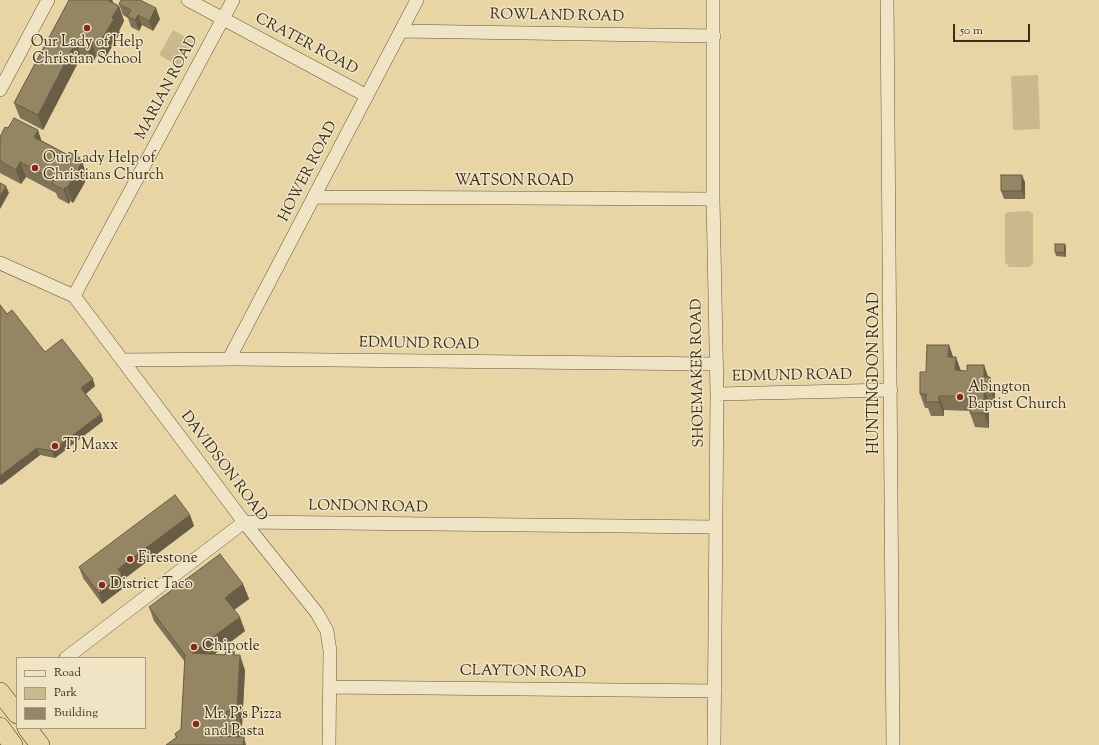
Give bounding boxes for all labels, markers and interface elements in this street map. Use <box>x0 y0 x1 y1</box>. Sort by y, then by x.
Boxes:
street label: ROWLAND ROAD <box>490 7 624 27</box>
street label: CRATER ROAD <box>252 10 360 80</box>
scale bar <box>955 16 1032 42</box>
text: 50 m <box>960 22 983 40</box>
marker: Our Lady of Help Christian School <box>82 23 92 33</box>
street label: MARIAN ROAD <box>133 33 203 143</box>
place label: Our Lady of Help Christian School <box>31 34 143 69</box>
street label: HOWER ROAD <box>276 119 342 225</box>
place label: Our Lady Help of Christians Church <box>43 150 164 185</box>
marker: Our Lady Help of Christians Church <box>30 163 40 173</box>
street label: WATSON ROAD <box>454 173 574 191</box>
street label: HUNTINGDON ROAD <box>866 292 884 454</box>
street label: SHOEMAKER ROAD <box>689 298 709 448</box>
street label: EDMUND ROAD <box>359 335 479 355</box>
street label: EDMUND ROAD <box>732 367 852 387</box>
place label: Abington Baptist Church <box>968 379 1067 414</box>
marker: Abington Baptist Church <box>955 392 965 402</box>
street label: DAVIDSON ROAD <box>176 408 270 526</box>
place label: TJ Maxx <box>63 437 118 455</box>
marker: TJ Maxx <box>50 441 60 451</box>
street label: LONDON ROAD <box>308 498 428 518</box>
place label: Firestone <box>138 550 198 568</box>
marker: Firestone <box>125 554 135 564</box>
place label: District Taco <box>110 576 193 594</box>
marker: District Taco <box>97 580 107 590</box>
place label: Chipotle <box>202 638 260 656</box>
marker: Chipotle <box>189 642 199 652</box>
legend <box>16 657 146 729</box>
street label: CLAYTON ROAD <box>460 663 586 683</box>
text: Road <box>54 664 81 682</box>
text: Park <box>54 684 77 702</box>
text: Building <box>54 704 98 722</box>
place label: Mr. P's Pizza and Pasta <box>204 706 282 741</box>
marker: Mr. P's Pizza and Pasta <box>191 719 201 729</box>

